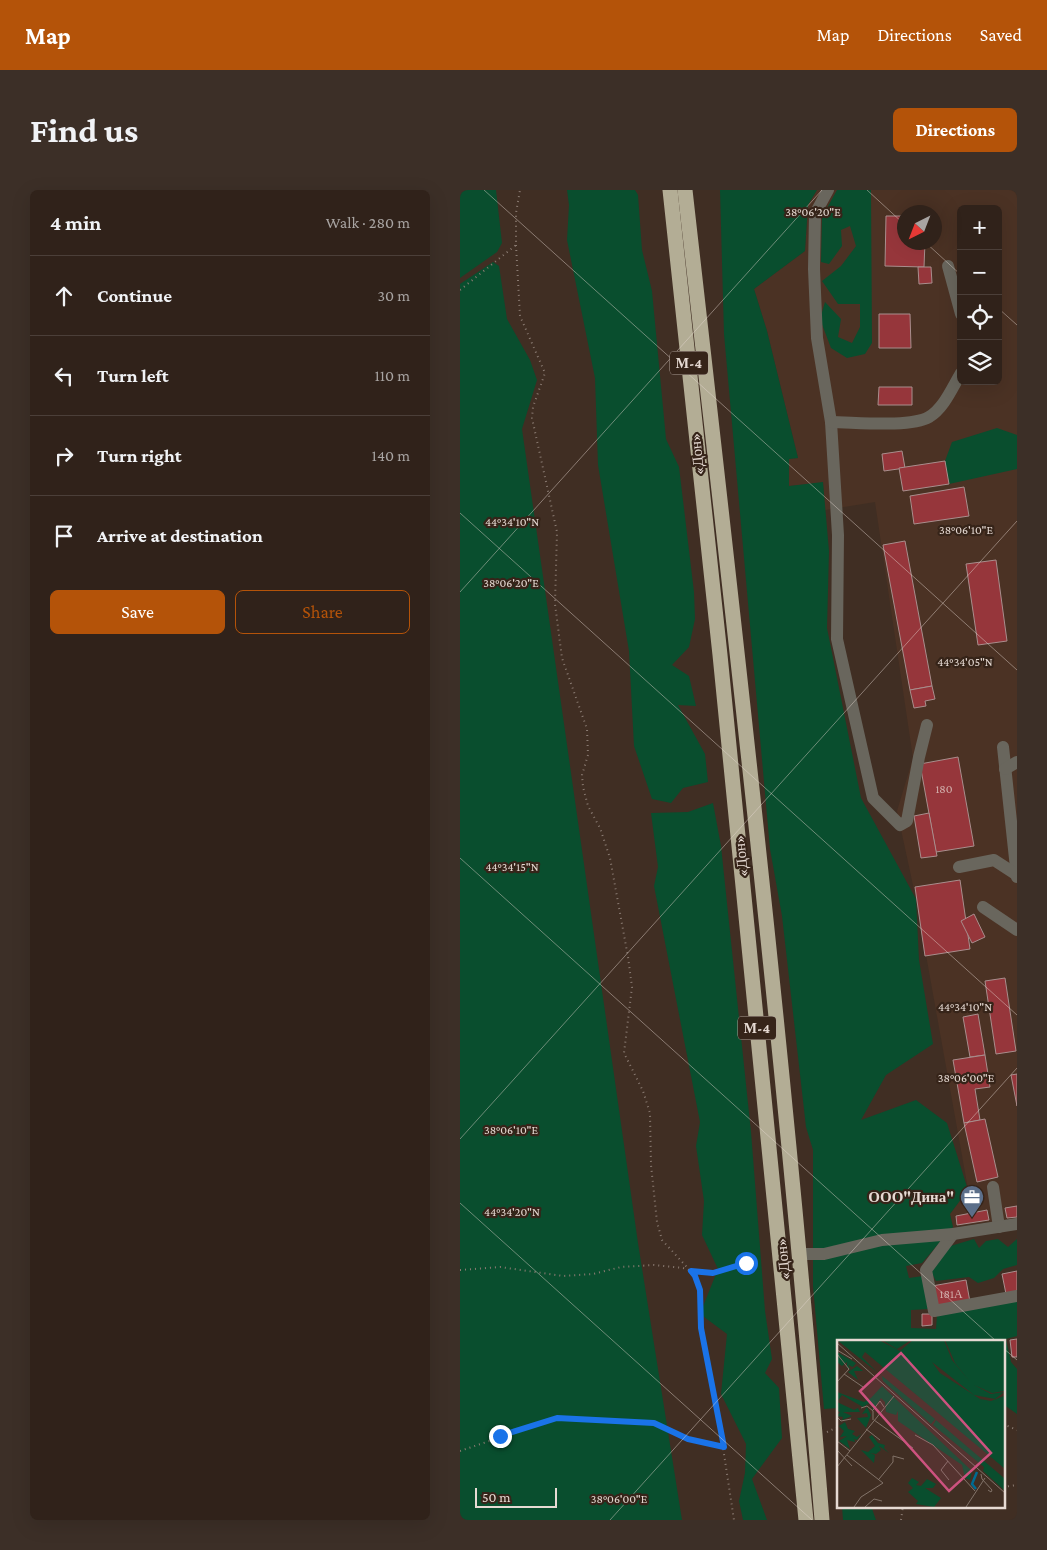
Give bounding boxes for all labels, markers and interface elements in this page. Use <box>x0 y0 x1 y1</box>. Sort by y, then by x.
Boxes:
text: Map <box>25 22 71 49</box>
text: Map <box>817 25 849 45</box>
text: Directions <box>877 25 952 45</box>
text: Saved <box>980 25 1022 45</box>
button: Directions <box>893 108 1017 152</box>
text: Find us <box>30 111 138 150</box>
text: 38°06'20"E <box>785 205 841 219</box>
north arrow <box>897 205 942 250</box>
map controls <box>957 205 1002 385</box>
button: + <box>957 205 1002 250</box>
text: 4 min <box>50 211 101 235</box>
text: Walk · 280 m <box>326 214 410 231</box>
button: − <box>957 250 1002 295</box>
icon: ahead <box>50 282 78 310</box>
text: Continue <box>97 285 172 306</box>
text: 30 m <box>378 287 410 304</box>
button: locate <box>957 295 1002 340</box>
button: layers <box>957 340 1002 385</box>
road number: М-4 <box>670 352 708 374</box>
icon: left <box>50 362 78 390</box>
text: Turn left <box>97 365 169 386</box>
text: 110 m <box>374 367 410 384</box>
street label: «Дон» <box>687 432 707 476</box>
icon: right <box>50 442 78 470</box>
text: Turn right <box>97 445 182 466</box>
text: 140 m <box>372 447 410 464</box>
text: 44°34'10"N <box>485 515 539 529</box>
icon: arrive <box>50 522 78 550</box>
text: 38°06'10"E <box>939 523 993 537</box>
text: Arrive at destination <box>97 525 263 546</box>
text: 38°06'20"E <box>483 576 539 590</box>
button: Save <box>50 590 225 634</box>
button: Share <box>235 590 410 634</box>
text: 44°34'05"N <box>937 655 993 669</box>
house number: 180 <box>935 782 953 796</box>
street label: «Дон» <box>731 834 751 878</box>
text: 44°34'15"N <box>485 860 539 874</box>
text: 44°34'10"N <box>938 1000 992 1014</box>
road number: М-4 <box>738 1016 776 1040</box>
text: 38°06'00"E <box>938 1071 995 1085</box>
text: 38°06'10"E <box>484 1123 538 1137</box>
office icon: ООО"Дина" <box>959 1184 985 1218</box>
place label: ООО"Дина" <box>868 1189 954 1205</box>
text: 44°34'20"N <box>484 1205 540 1219</box>
street label: «Дон» <box>773 1237 793 1281</box>
route start <box>735 1252 758 1275</box>
house number: 181А <box>939 1287 963 1301</box>
inset map <box>837 1340 1004 1508</box>
route end <box>489 1425 512 1448</box>
scale bar <box>475 1485 558 1508</box>
text: 50 m <box>482 1489 510 1505</box>
text: 38°06'00"E <box>591 1492 648 1506</box>

